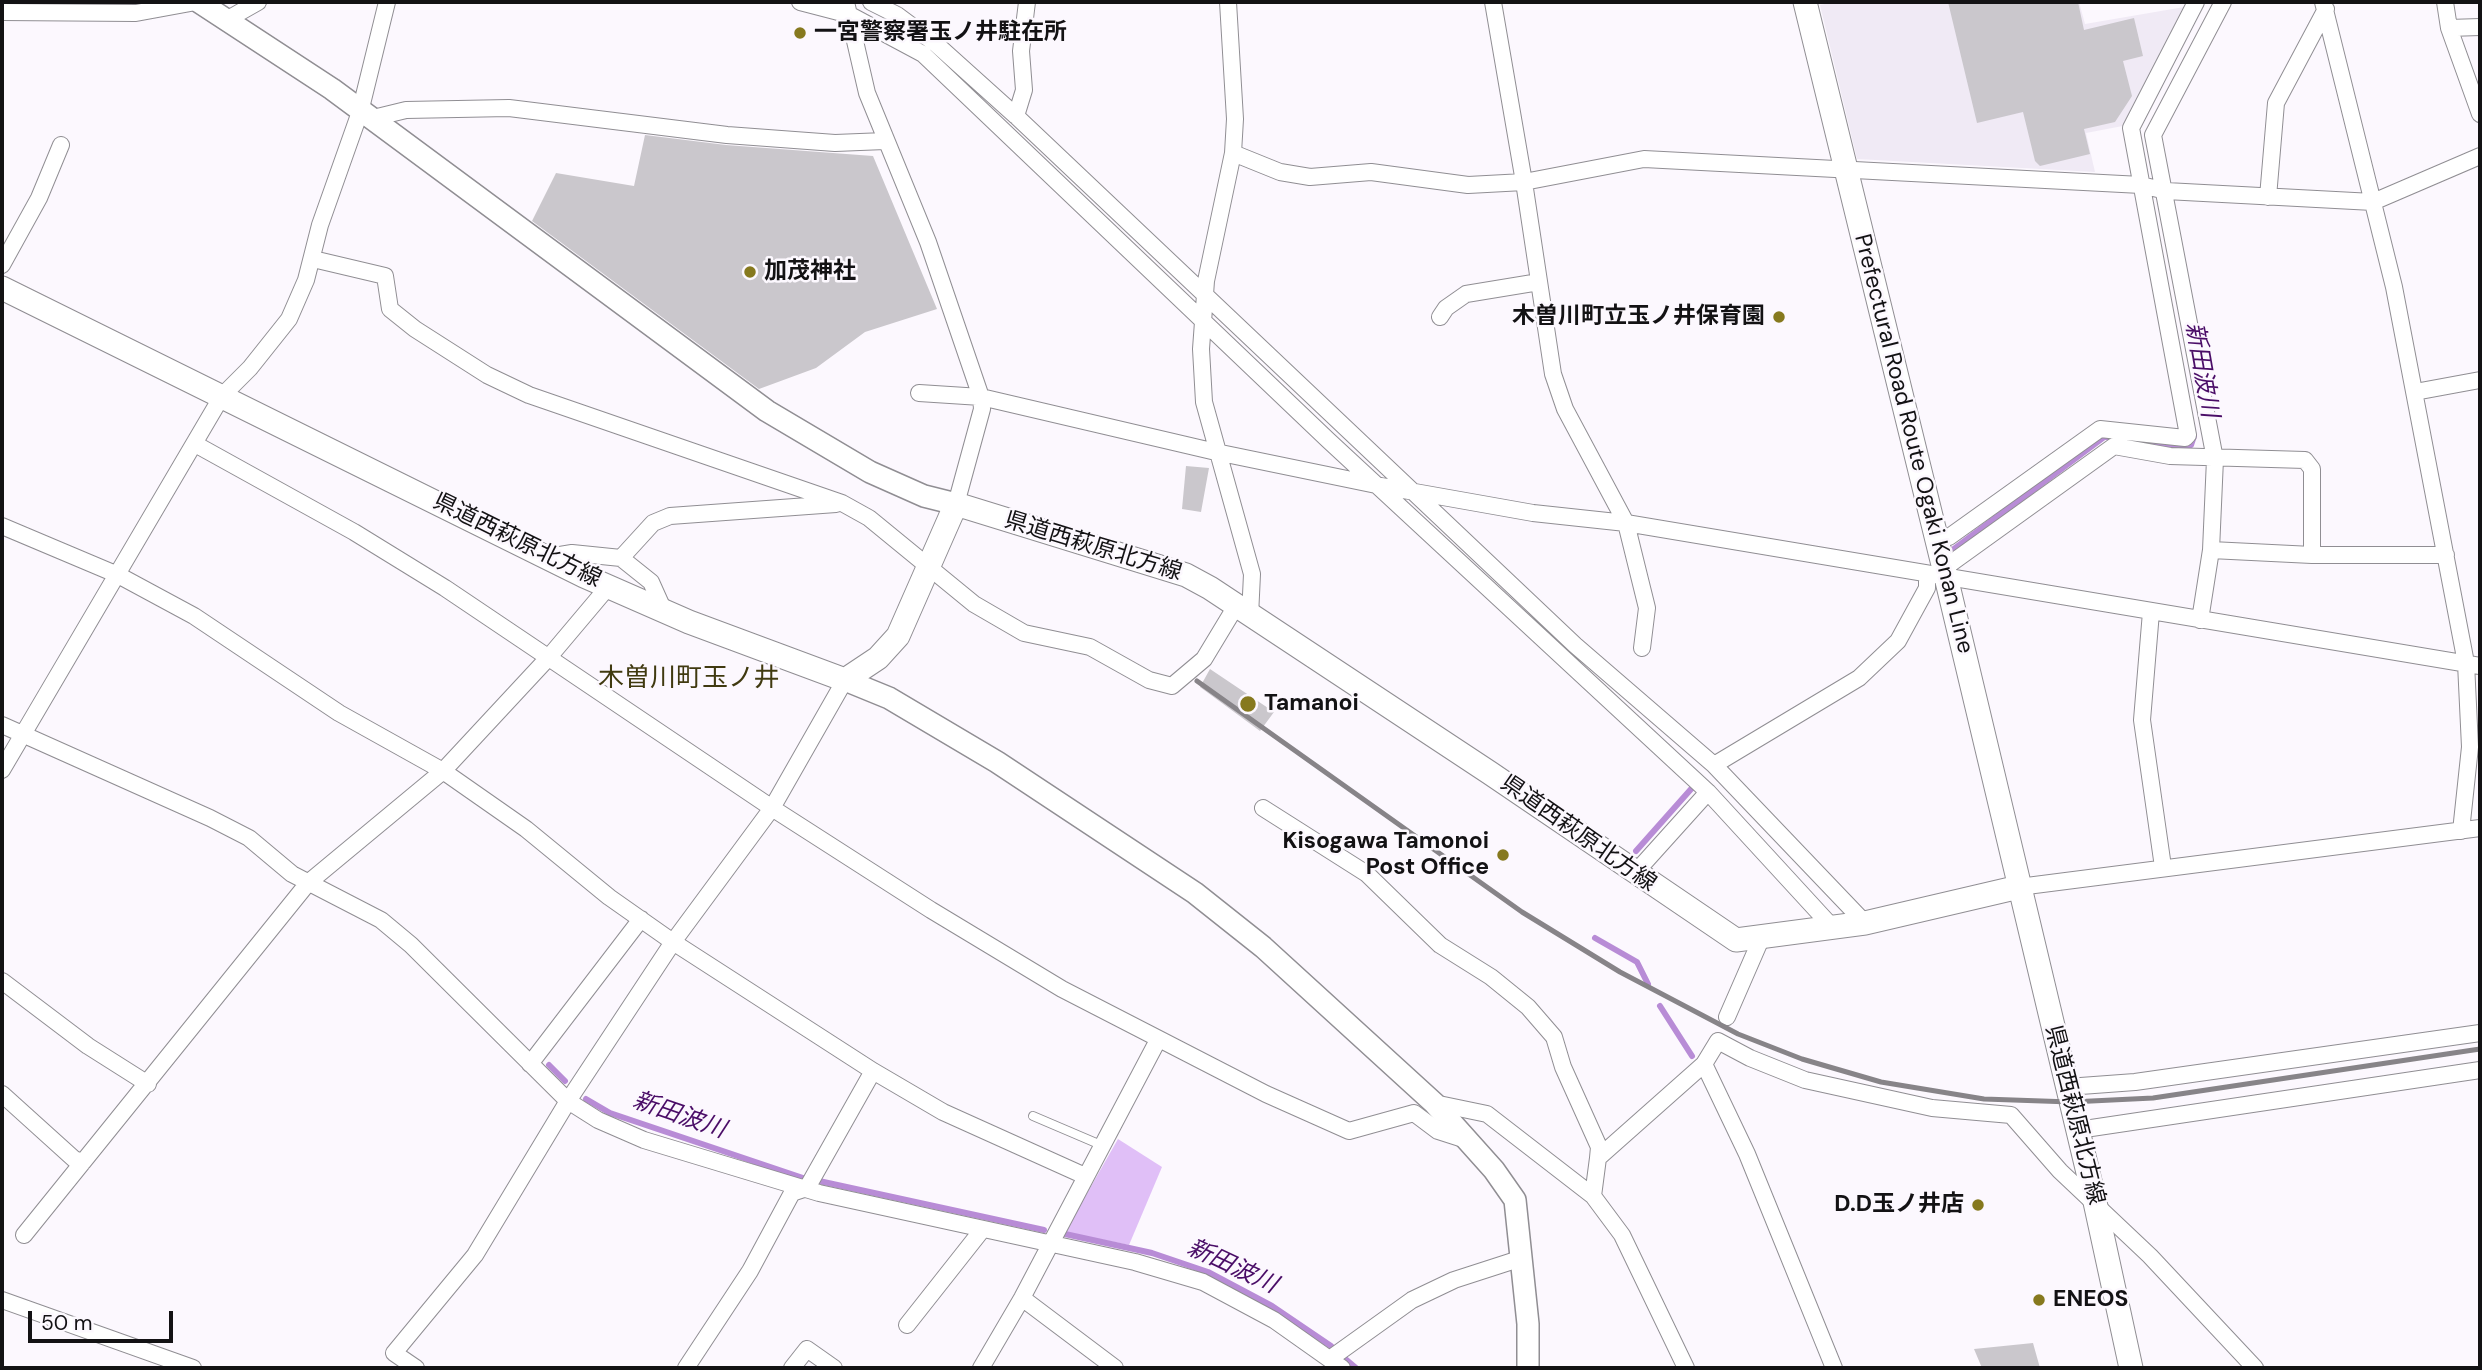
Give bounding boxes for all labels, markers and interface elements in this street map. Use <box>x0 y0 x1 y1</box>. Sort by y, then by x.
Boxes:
place label: 一宮警察署玉ノ井駐在所 <box>814 19 1067 47</box>
marker: 一宮警察署玉ノ井駐在所 <box>792 25 808 41</box>
street label: Prefectural Road Route Ogaki Konan Line <box>1847 231 1979 657</box>
place label: 加茂神社 <box>764 258 856 286</box>
marker: 加茂神社 <box>742 264 758 280</box>
place label: 木曽川町立玉ノ井保育園 <box>1512 303 1765 331</box>
marker: 木曽川町立玉ノ井保育園 <box>1771 309 1787 325</box>
water label: 新田波川 <box>2178 320 2224 420</box>
street label: 県道西萩原北方線 <box>428 488 606 594</box>
street label: 県道西萩原北方線 <box>1001 507 1185 587</box>
district label: 木曽川町玉ノ井 <box>598 663 780 695</box>
place label: Tamanoi <box>1264 690 1359 718</box>
marker: Tamanoi <box>1238 694 1258 714</box>
street label: 県道西萩原北方線 <box>1495 770 1661 898</box>
place label: Kisogawa Tamonoi Post Office <box>1283 828 1489 882</box>
marker: Kisogawa Tamonoi Post Office <box>1495 847 1511 863</box>
street label: 県道西萩原北方線 <box>2038 1022 2110 1208</box>
water label: 新田波川 <box>629 1087 729 1145</box>
place label: D.D玉ノ井店 <box>1834 1191 1964 1219</box>
marker: D.D玉ノ井店 <box>1970 1197 1986 1213</box>
water label: 新田波川 <box>1182 1234 1282 1300</box>
place label: ENEOS <box>2053 1286 2129 1314</box>
marker: ENEOS <box>2031 1292 2047 1308</box>
scale bar <box>32 1296 177 1340</box>
text: 50 m <box>41 1309 92 1337</box>

